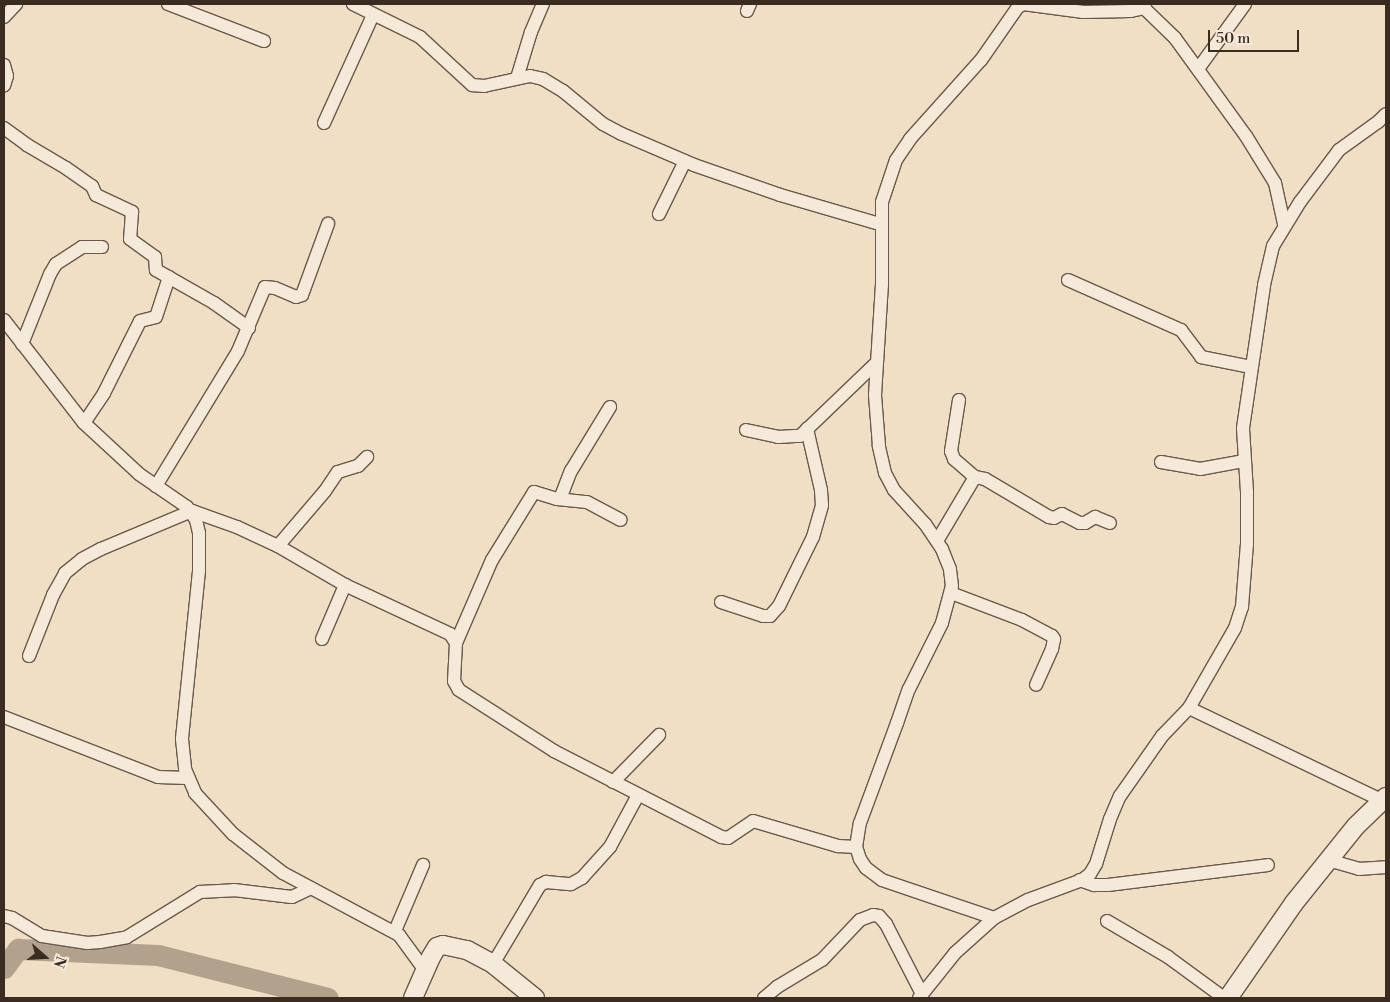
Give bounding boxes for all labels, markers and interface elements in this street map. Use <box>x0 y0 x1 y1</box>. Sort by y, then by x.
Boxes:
scale bar <box>1210 20 1301 52</box>
text: 50 m <box>1216 29 1250 48</box>
north arrow <box>20 932 70 982</box>
text: N <box>49 954 69 970</box>

